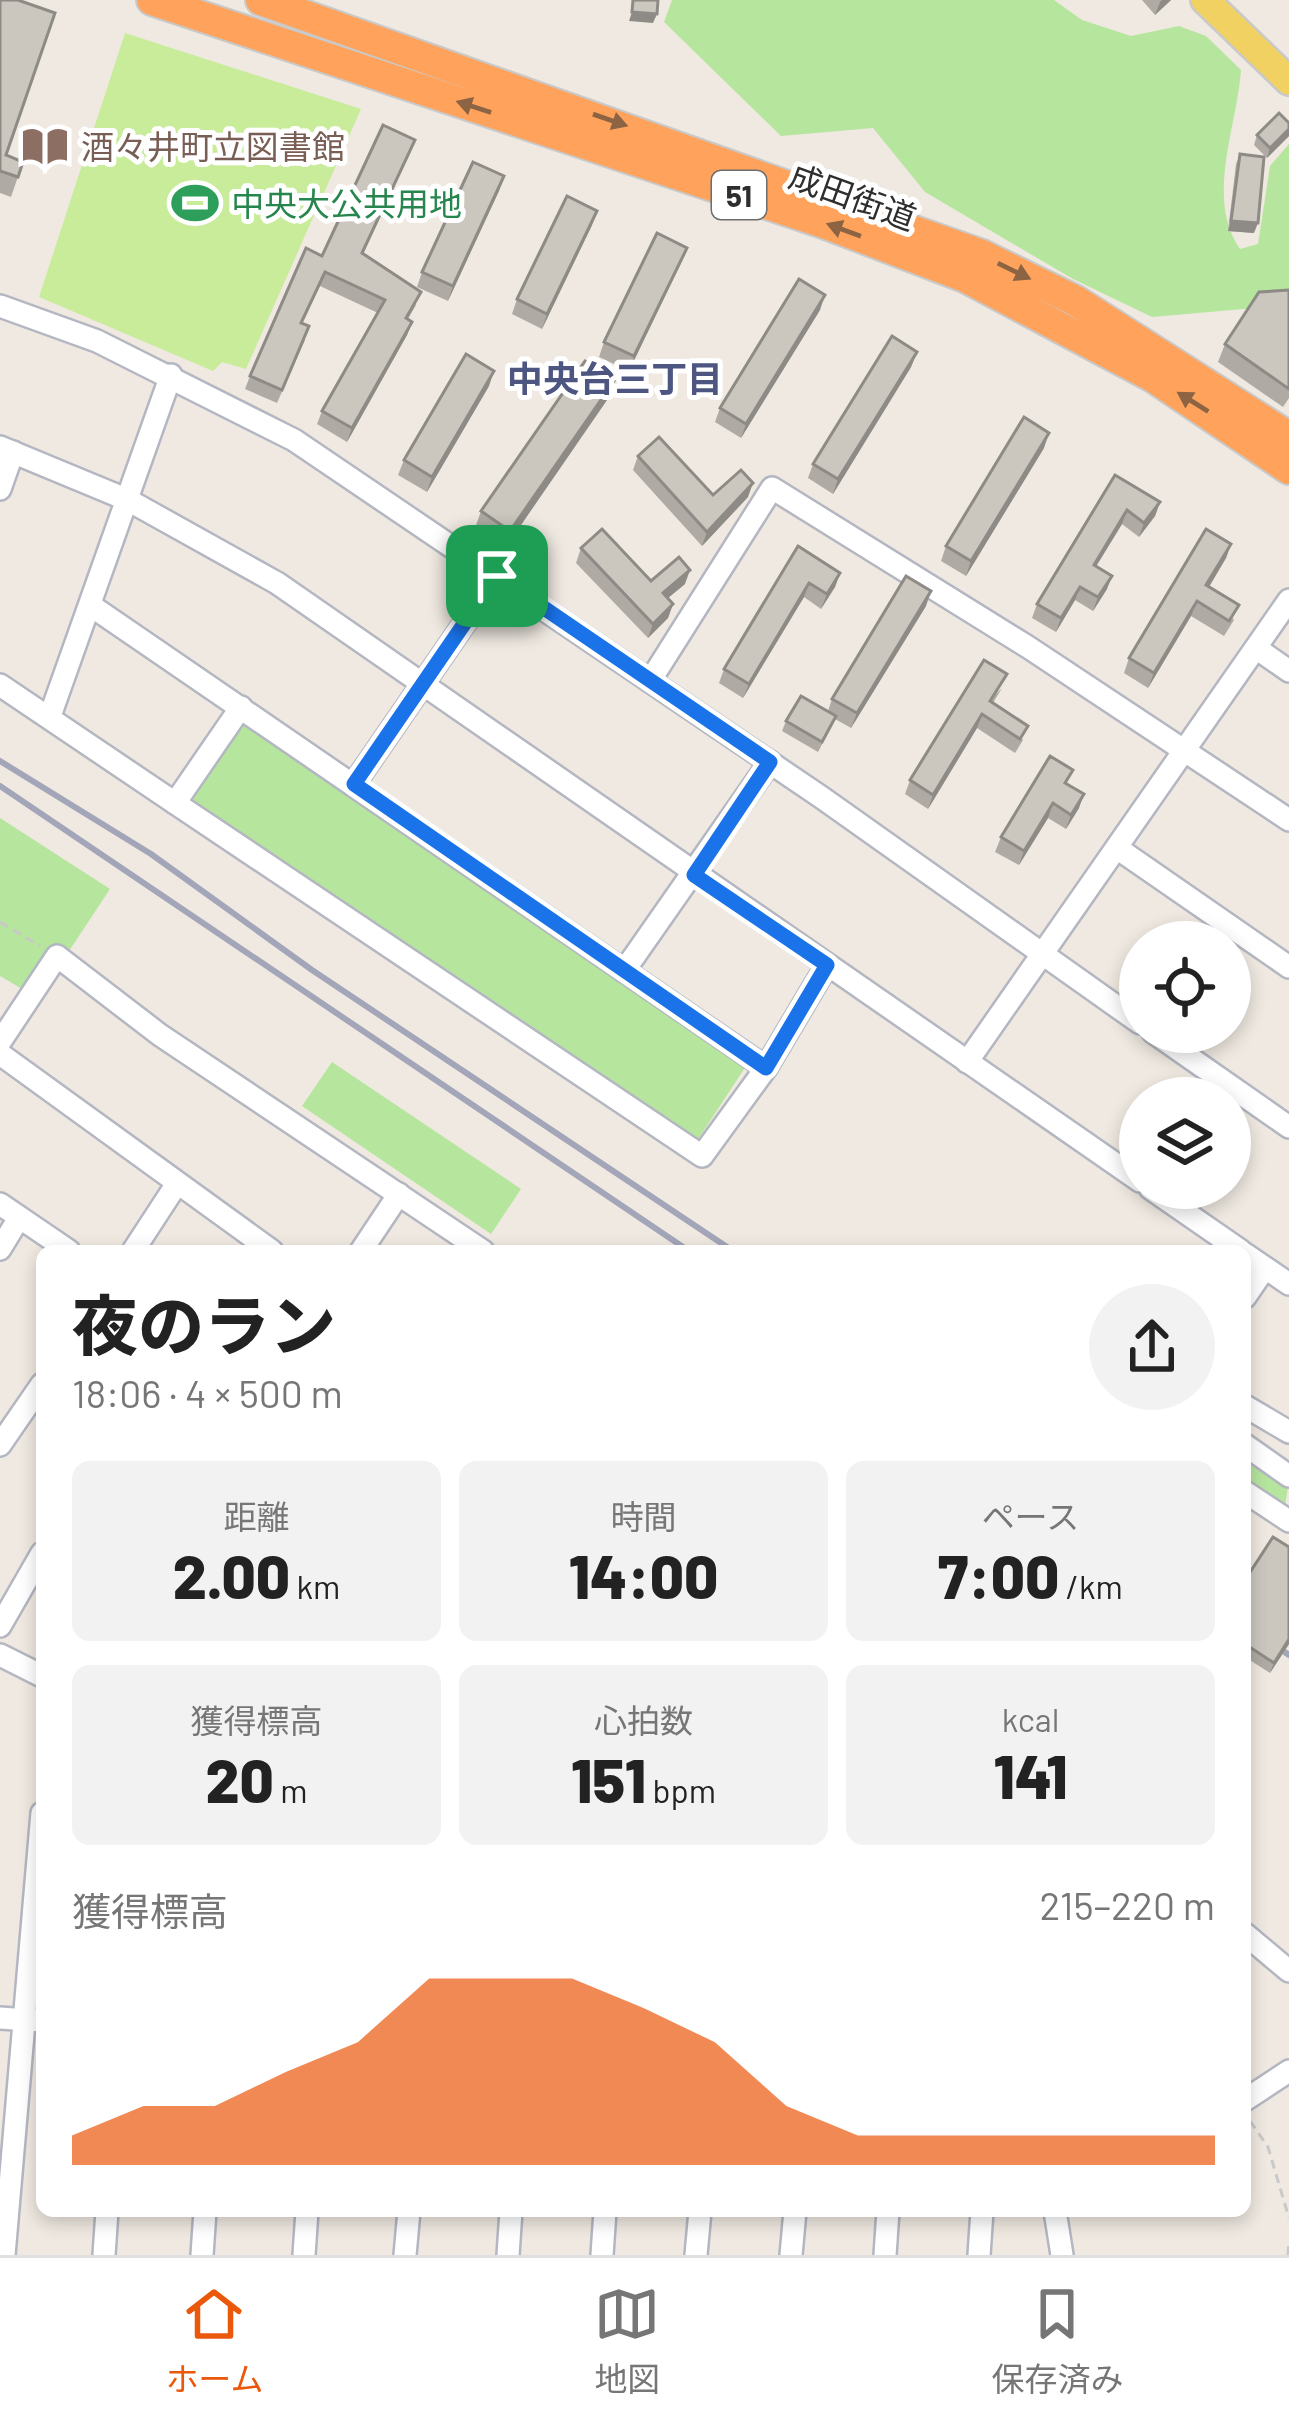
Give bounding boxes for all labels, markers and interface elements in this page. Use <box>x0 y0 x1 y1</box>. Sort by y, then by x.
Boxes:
one-way arrow <box>456 97 492 115</box>
one-way arrow <box>592 112 628 130</box>
library icon: 酒々井町立図書館 <box>20 121 70 171</box>
place label: 酒々井町立図書館 <box>81 126 345 166</box>
street label: 成田街道 <box>784 155 922 237</box>
road number: 51 <box>712 171 766 219</box>
sports icon: 中央大公共用地 <box>170 178 220 228</box>
place label: 中央大公共用地 <box>231 183 462 223</box>
one-way arrow <box>826 220 862 239</box>
one-way arrow <box>997 261 1032 281</box>
district label: 中央台三丁目 <box>507 356 723 399</box>
one-way arrow <box>1176 392 1210 413</box>
pin <box>446 525 548 627</box>
icon: arrive <box>464 543 530 609</box>
map controls <box>1119 921 1251 1209</box>
button: locate <box>1119 921 1251 1053</box>
button: layers <box>1119 1077 1251 1209</box>
text: 夜のラン <box>72 1284 336 1363</box>
button: share <box>1089 1284 1215 1410</box>
text: 18:06 · 4 × 500 m <box>72 1369 343 1416</box>
text: 距離 <box>224 1496 290 1536</box>
text: 時間 <box>611 1496 677 1536</box>
text: ペース <box>982 1496 1079 1536</box>
text: 2.00 <box>173 1539 290 1611</box>
text: 14:00 <box>569 1539 718 1611</box>
text: 7:00 <box>938 1539 1059 1611</box>
text: km <box>290 1566 340 1606</box>
text: /km <box>1059 1566 1123 1606</box>
text: kcal <box>1002 1699 1059 1739</box>
text: 獲得標高 <box>191 1700 323 1740</box>
text: 心拍数 <box>594 1700 693 1740</box>
text: 141 <box>993 1739 1068 1811</box>
text: 20 <box>205 1743 274 1815</box>
text: 151 <box>571 1743 646 1815</box>
text: m <box>274 1770 308 1810</box>
text: bpm <box>646 1770 716 1810</box>
text: 215–220 m <box>1039 1881 1215 1928</box>
text: 獲得標高 <box>72 1887 228 1934</box>
tab: ホーム <box>165 2281 264 2401</box>
tab: 地図 <box>594 2281 660 2401</box>
tab: 保存済み <box>991 2281 1123 2401</box>

